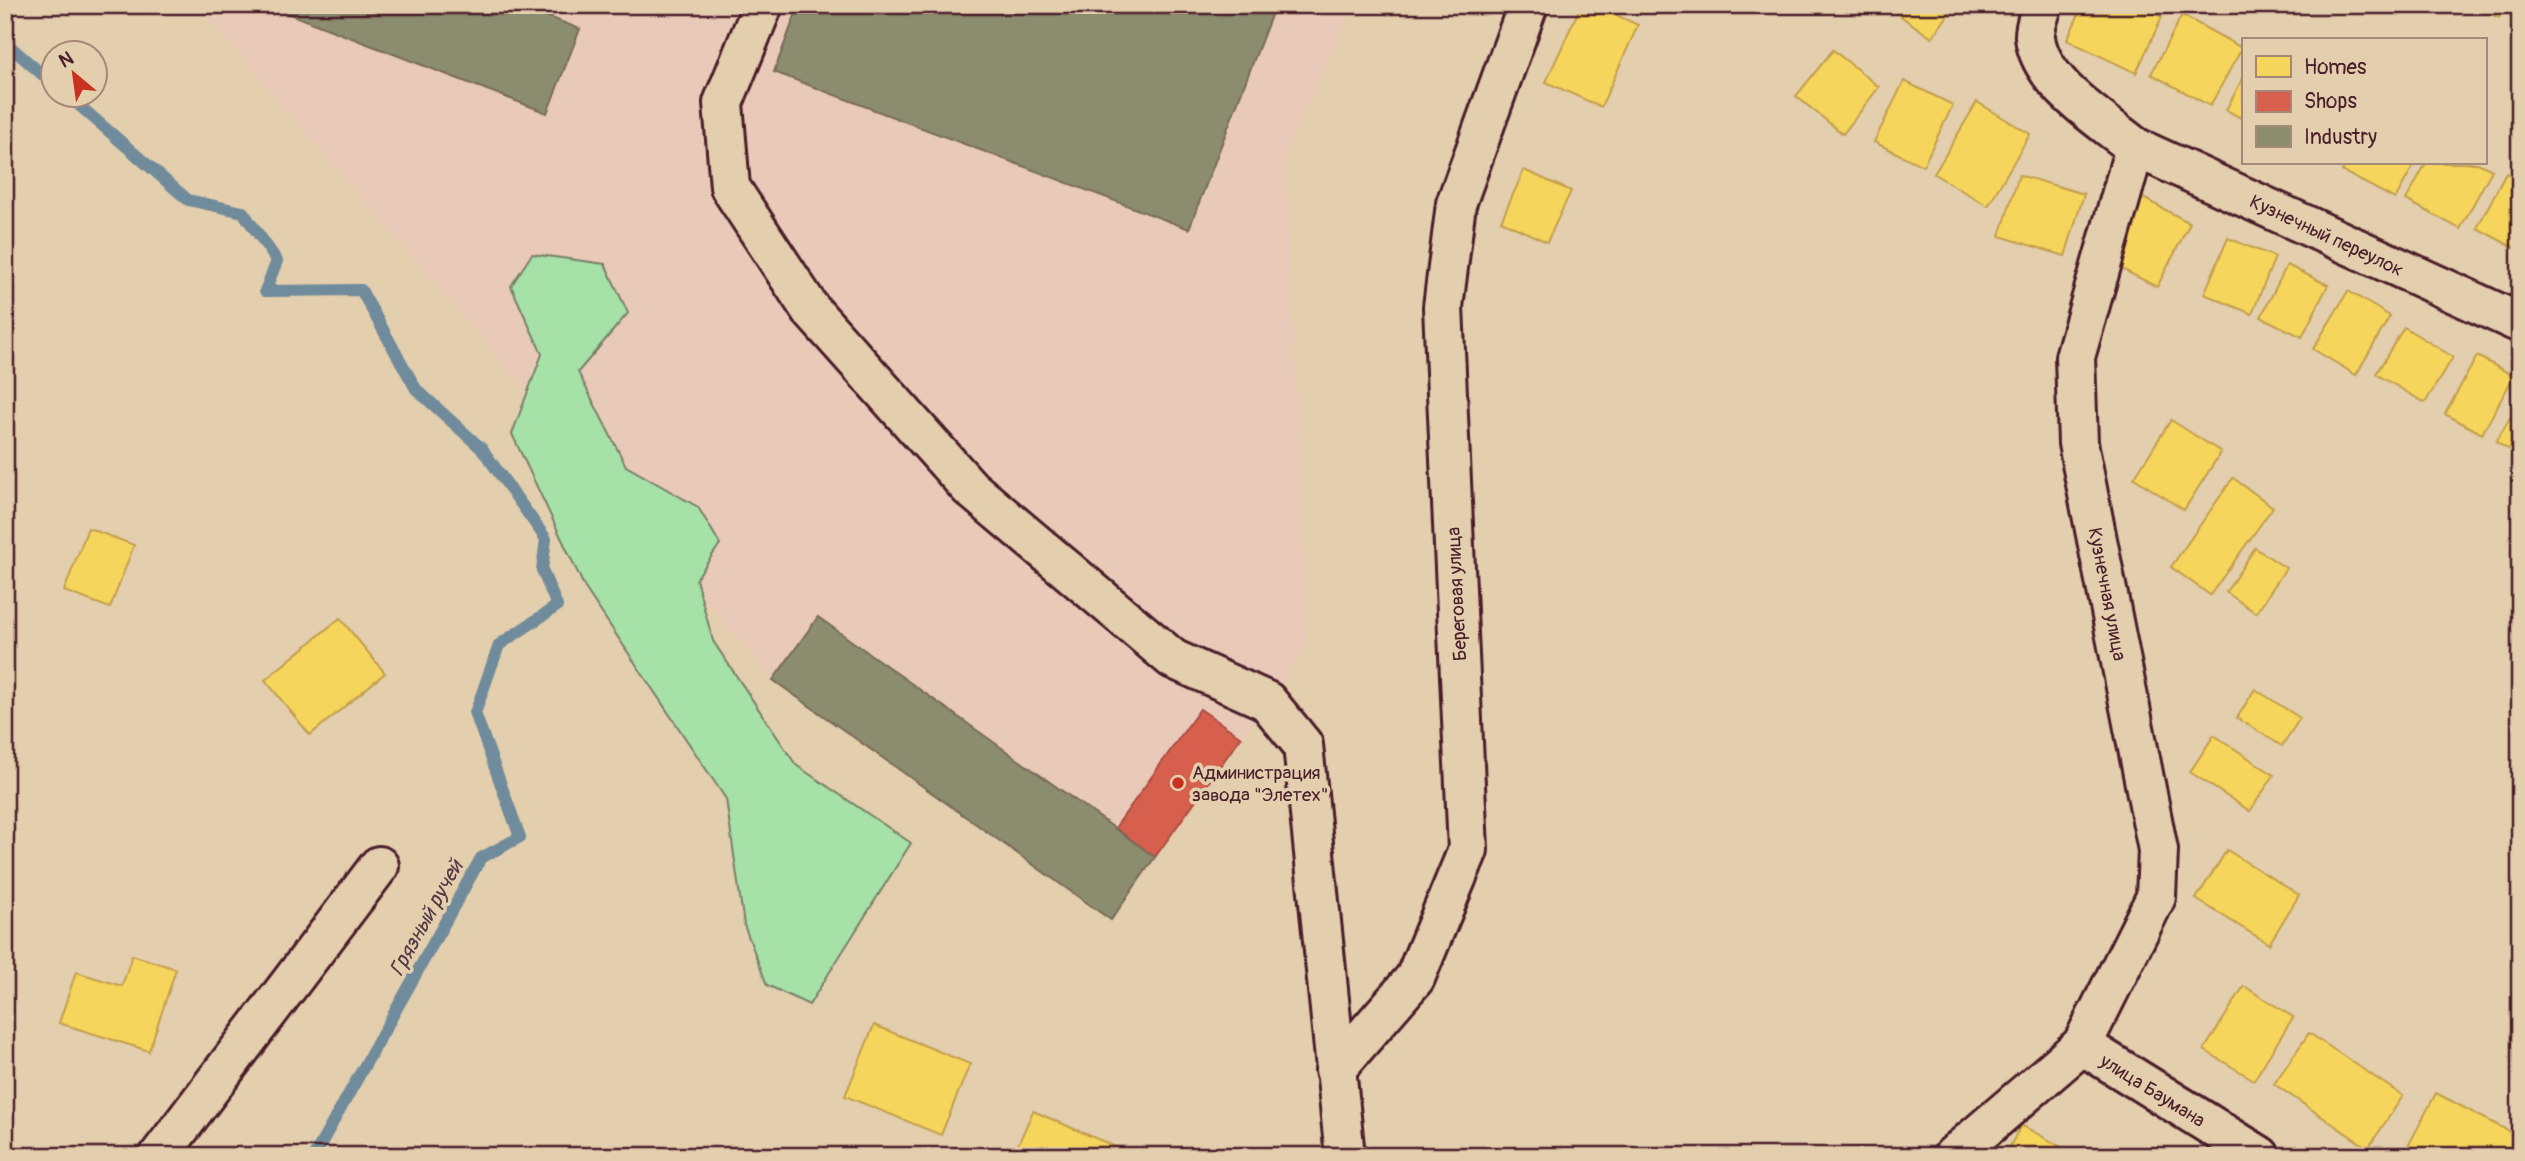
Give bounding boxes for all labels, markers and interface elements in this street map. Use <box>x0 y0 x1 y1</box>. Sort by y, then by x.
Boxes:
north arrow <box>38 38 108 108</box>
legend <box>2242 38 2486 164</box>
text: N <box>55 46 78 74</box>
text: Homes <box>2304 54 2367 81</box>
text: Shops <box>2304 88 2357 115</box>
text: Industry <box>2304 124 2377 151</box>
street label: Кузнечный переулок <box>2246 190 2408 282</box>
street label: Кузнечная улица <box>2082 525 2132 663</box>
street label: Береговая улица <box>1441 526 1472 662</box>
place label: Администрация завода "Элетех" <box>1192 761 1328 807</box>
marker: Администрация завода "Элетех" <box>1170 775 1186 791</box>
water label: Грязный ручей <box>383 854 470 981</box>
street label: улица Баумана <box>2095 1048 2210 1133</box>

